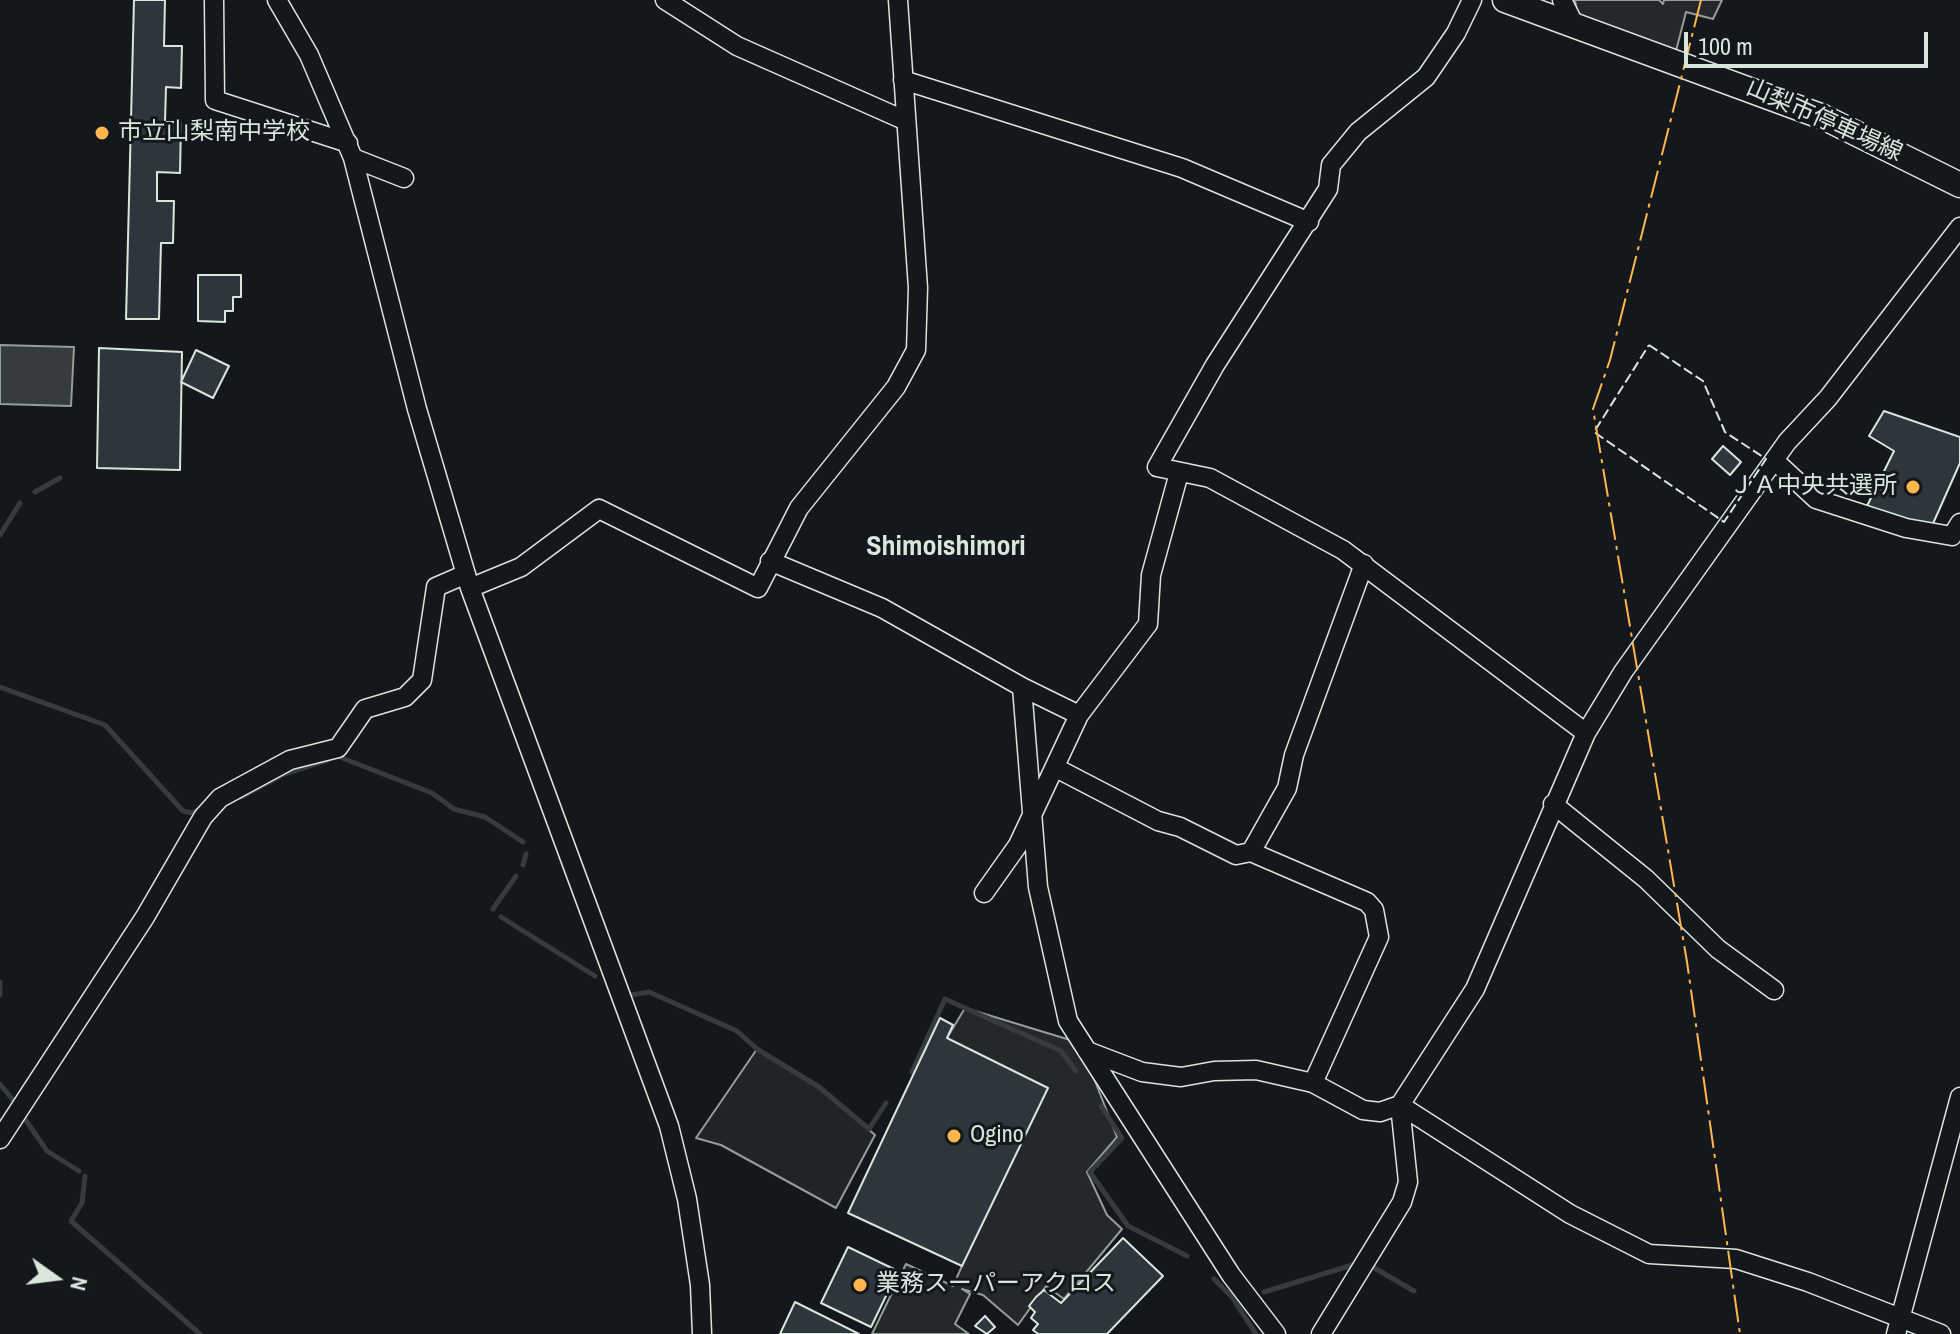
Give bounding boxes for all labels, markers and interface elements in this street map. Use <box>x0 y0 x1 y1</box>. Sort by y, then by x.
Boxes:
scale bar <box>1688 16 1932 66</box>
text: 100 m <box>1698 30 1753 62</box>
street label: 山梨市停車場線 <box>1741 74 1907 168</box>
place label: 市立山梨南中学校 <box>118 119 310 147</box>
marker: 市立山梨南中学校 <box>93 124 111 142</box>
place label: ＪＡ中央共選所 <box>1729 473 1897 501</box>
marker: ＪＡ中央共選所 <box>1904 478 1922 496</box>
district label: Shimoishimori <box>866 530 1026 564</box>
place label: Ogino <box>970 1122 1024 1150</box>
marker: Ogino <box>945 1127 963 1145</box>
north arrow <box>16 1238 96 1318</box>
place label: 業務スーパーアクロス <box>876 1271 1116 1299</box>
text: N <box>63 1274 95 1294</box>
marker: 業務スーパーアクロス <box>851 1276 869 1294</box>

